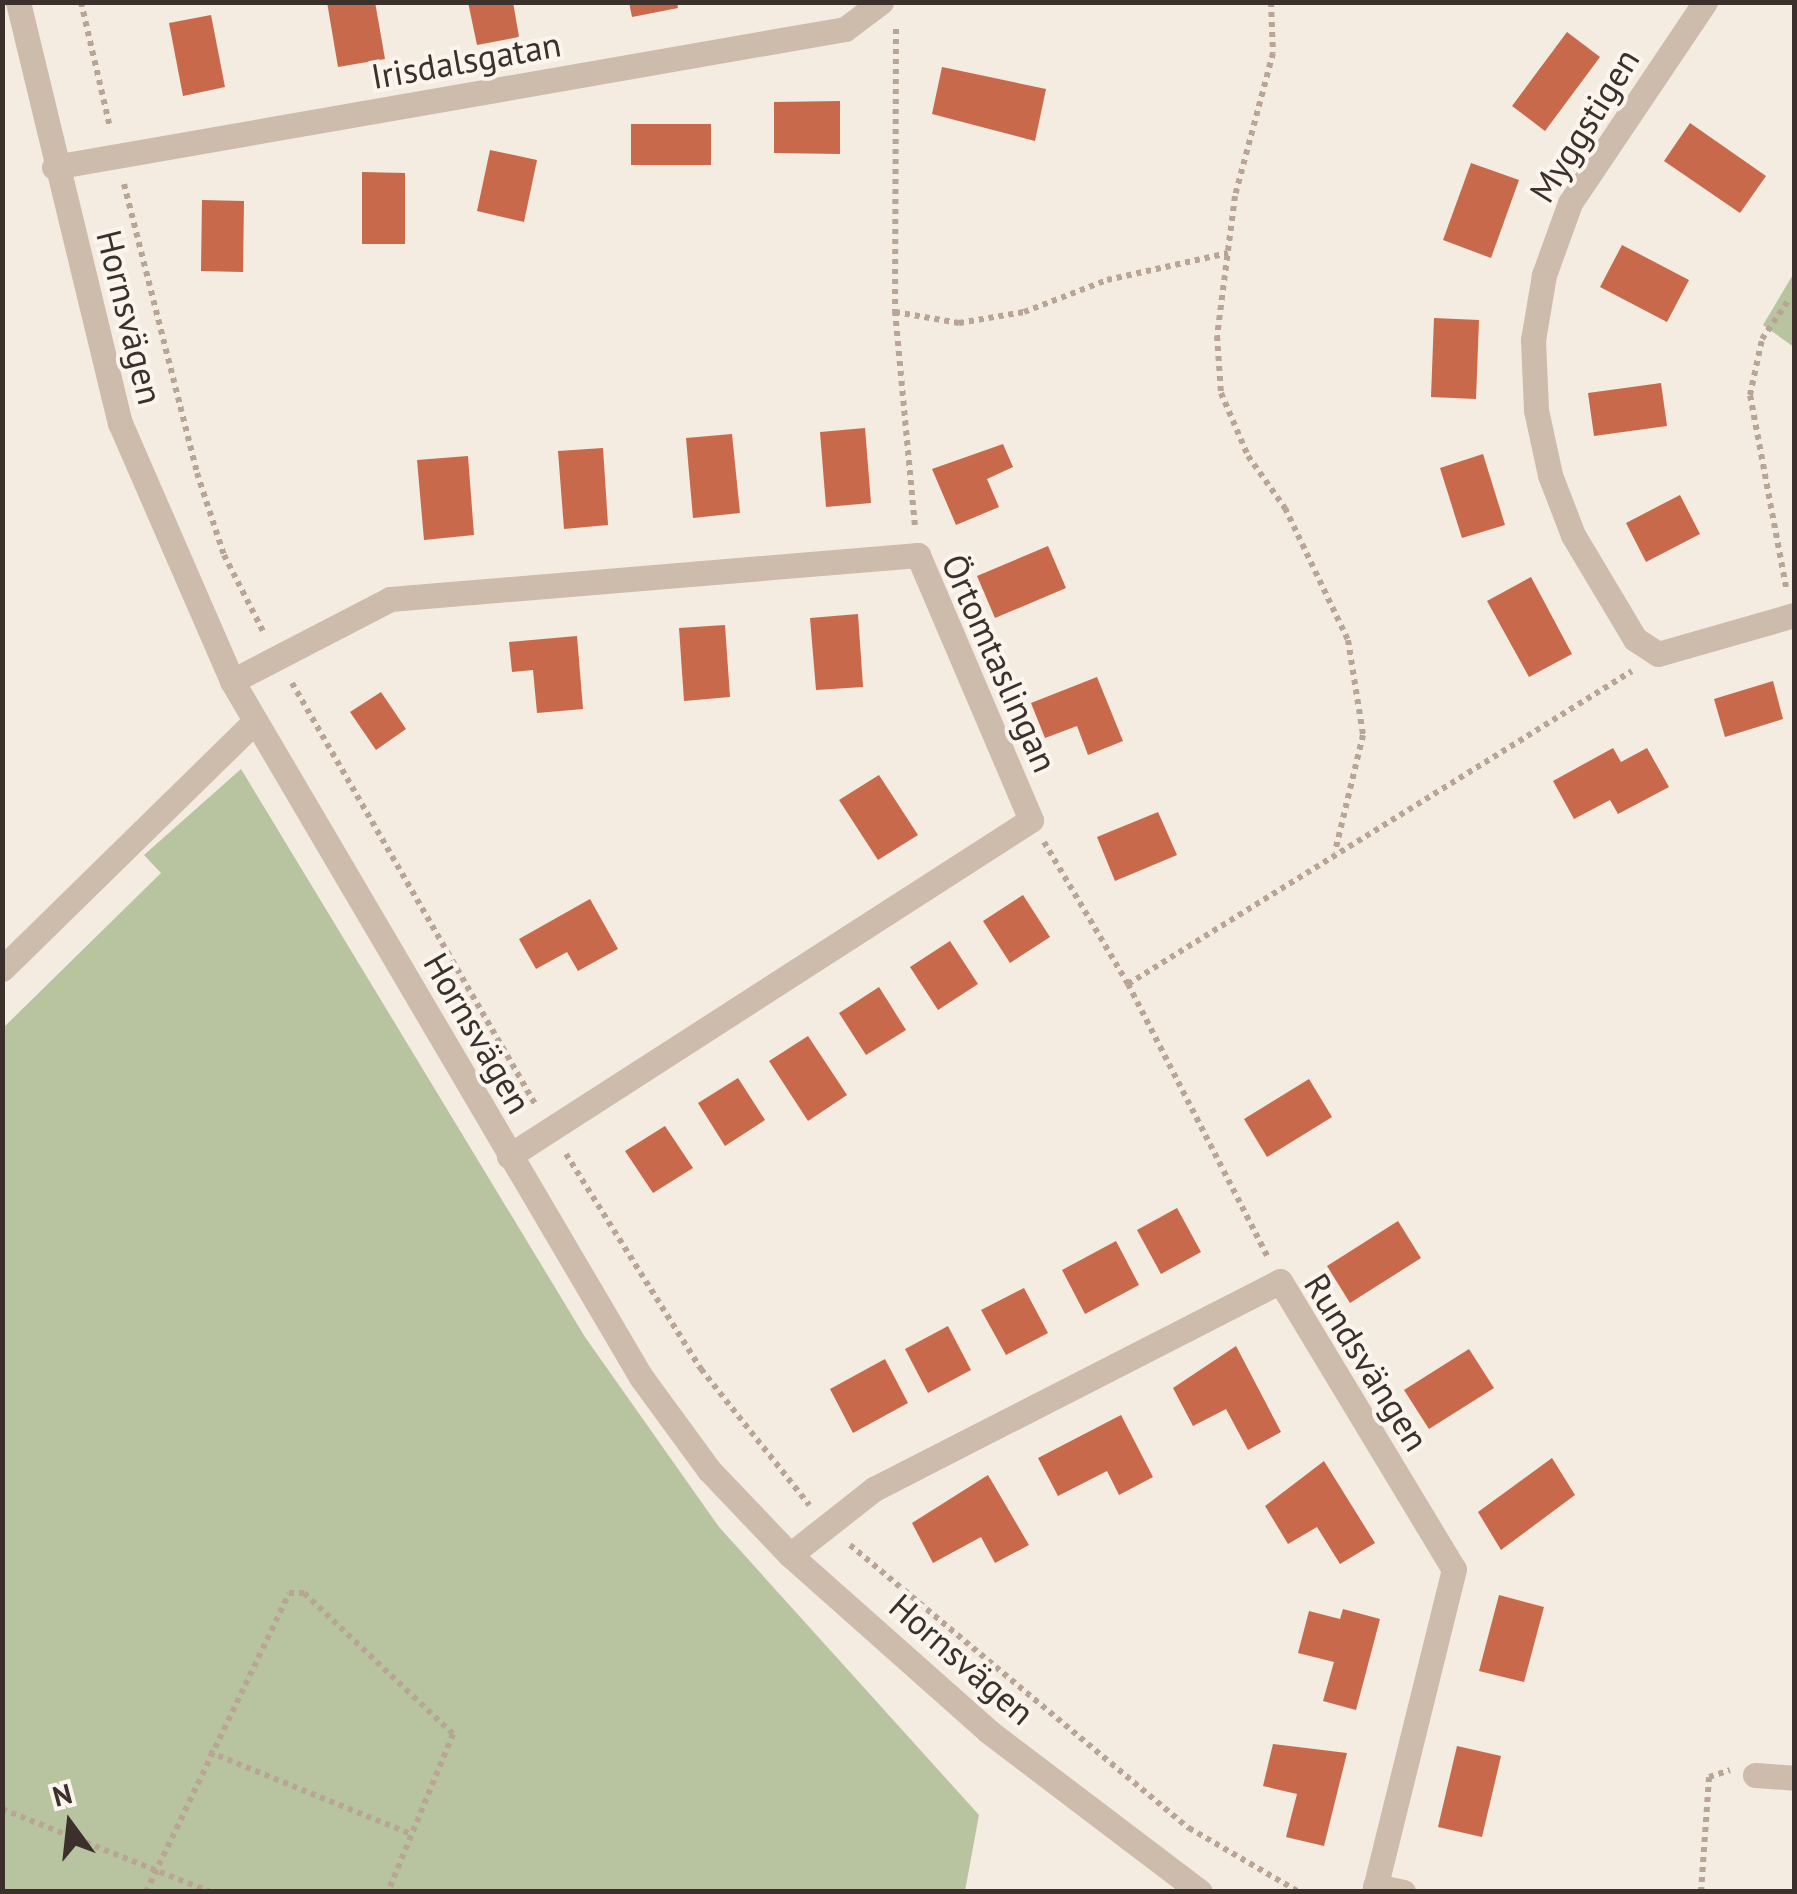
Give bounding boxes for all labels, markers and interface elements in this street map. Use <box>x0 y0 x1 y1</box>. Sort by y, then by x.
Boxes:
street label: Irisdalsgatan <box>368 23 564 97</box>
street label: Myggstigen <box>1520 41 1648 209</box>
street label: Hornsvägen <box>88 226 172 408</box>
street label: Örtomtaslingan <box>933 548 1067 778</box>
street label: Hornsvägen <box>415 945 541 1121</box>
street label: Rundsvängen <box>1296 1266 1438 1458</box>
street label: Hornsvägen <box>881 1585 1043 1733</box>
north arrow <box>20 1774 120 1874</box>
text: N <box>48 1774 76 1815</box>

